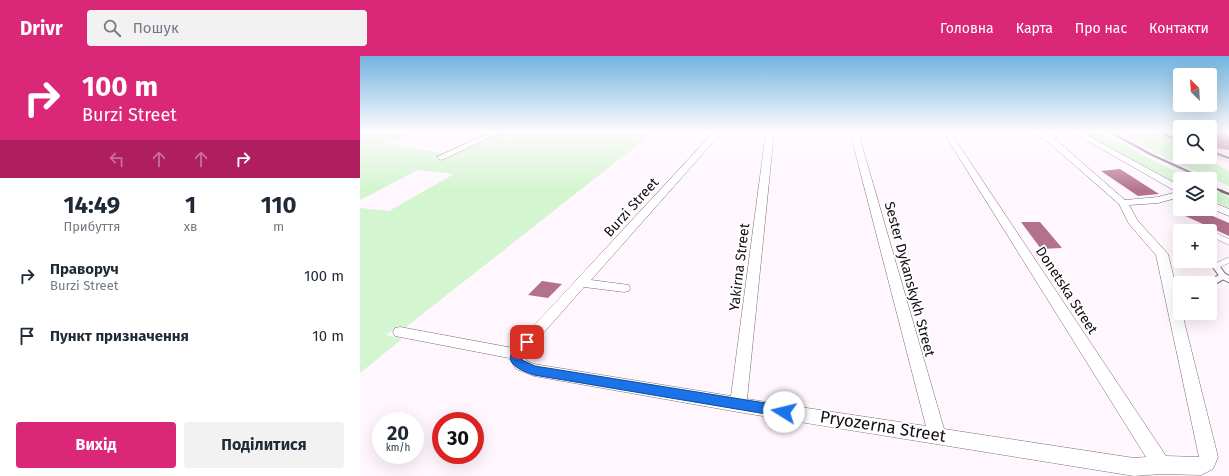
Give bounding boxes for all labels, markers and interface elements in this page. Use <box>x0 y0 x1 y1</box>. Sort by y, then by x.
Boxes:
search box <box>87 10 367 46</box>
text: Drivr <box>20 17 63 40</box>
icon: search <box>101 17 123 39</box>
text: Пошук <box>133 19 179 37</box>
text: Головна <box>940 20 994 37</box>
text: Карта <box>1016 20 1053 37</box>
text: Про нас <box>1075 20 1127 37</box>
text: Контакти <box>1149 20 1209 37</box>
north arrow <box>1173 68 1217 112</box>
map controls <box>1173 68 1217 320</box>
text: 100 m <box>82 70 158 103</box>
icon: right <box>16 72 68 124</box>
text: Burzi Street <box>82 104 177 126</box>
button: search <box>1173 120 1217 164</box>
icon: left <box>106 148 128 170</box>
icon: ahead <box>148 148 170 170</box>
icon: ahead <box>190 148 212 170</box>
icon: right <box>232 148 254 170</box>
button: layers <box>1173 172 1217 216</box>
street label: Burzi Street <box>600 174 663 240</box>
text: 14:49 <box>63 191 120 219</box>
text: 1 <box>185 191 196 219</box>
text: 110 <box>261 191 297 219</box>
street label: Sester Dykanskykh Street <box>881 200 939 359</box>
text: Прибуття <box>63 219 120 234</box>
text: хв <box>184 219 197 234</box>
text: m <box>273 219 284 234</box>
street label: Yakirna Street <box>726 221 753 312</box>
button: + <box>1173 224 1217 268</box>
street label: Donetska Street <box>1032 243 1102 338</box>
text: Праворуч <box>50 260 119 278</box>
icon: right <box>16 265 38 287</box>
text: 100 m <box>304 267 344 285</box>
button: − <box>1173 276 1217 320</box>
text: Burzi Street <box>50 278 118 293</box>
icon: arrive <box>16 325 38 347</box>
pin <box>510 325 544 359</box>
text: Пункт призначення <box>50 327 189 345</box>
text: 10 m <box>312 327 344 345</box>
icon: arrive <box>516 331 538 353</box>
position arrow <box>763 391 805 433</box>
street label: Pryozerna Street <box>818 406 948 447</box>
speed limit sign: 30 <box>432 412 484 464</box>
text: 20 <box>387 421 409 445</box>
button: Вихід <box>16 422 176 468</box>
button: Поділитися <box>184 422 344 468</box>
text: km/h <box>386 442 410 454</box>

